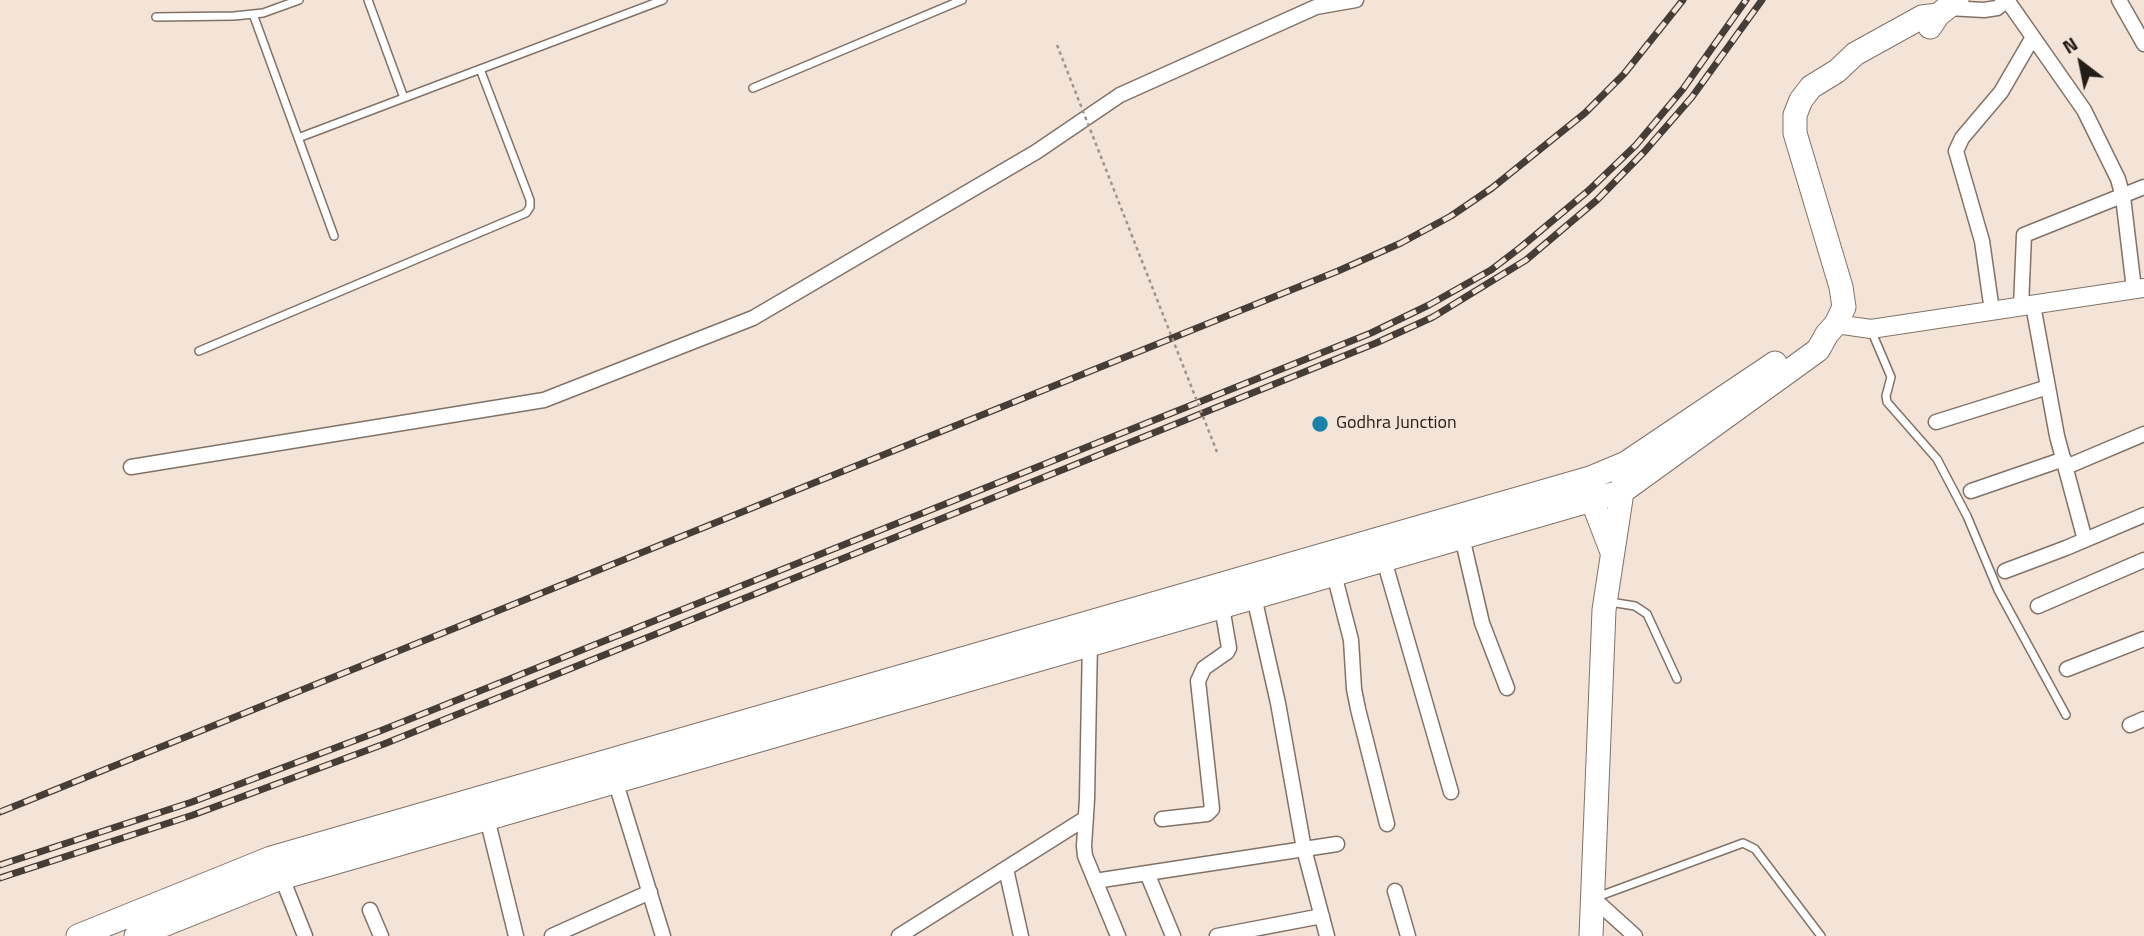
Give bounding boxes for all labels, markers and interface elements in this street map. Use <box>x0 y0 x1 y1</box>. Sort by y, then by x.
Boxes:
north arrow <box>2046 28 2116 98</box>
text: N <box>2056 29 2083 61</box>
place label: Godhra Junction <box>1336 413 1457 435</box>
marker: Godhra Junction <box>1310 414 1330 434</box>

